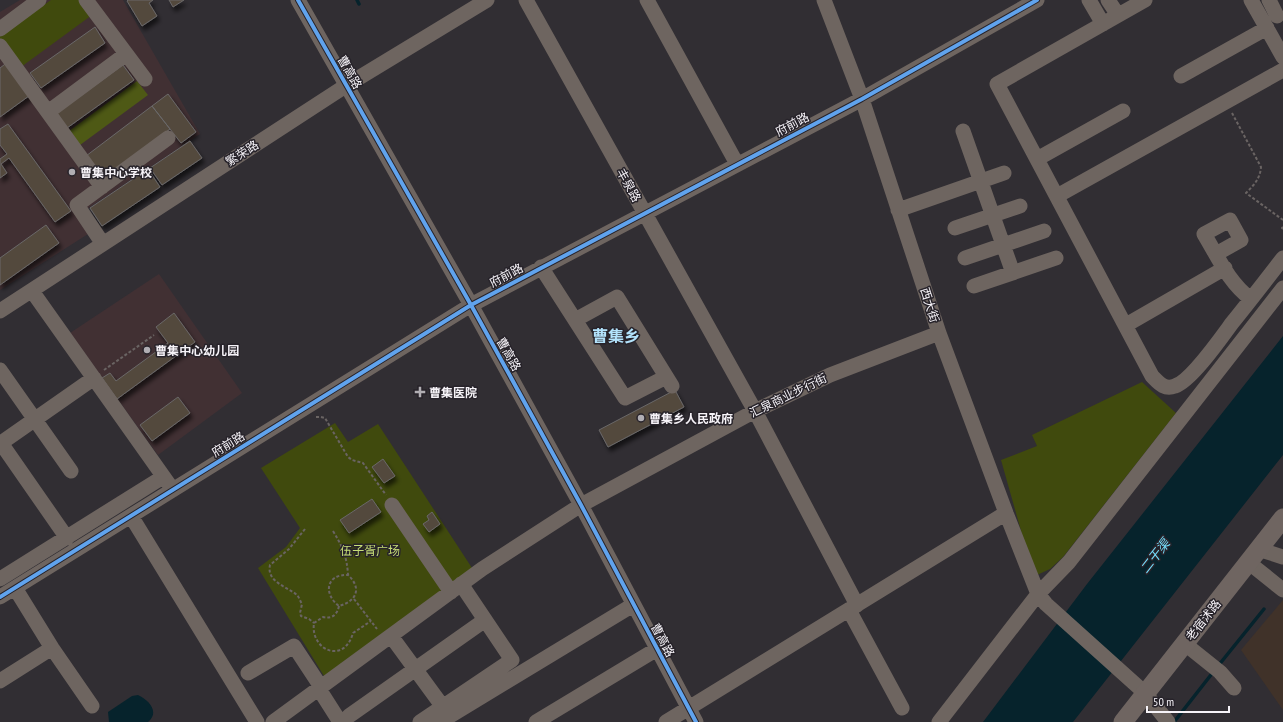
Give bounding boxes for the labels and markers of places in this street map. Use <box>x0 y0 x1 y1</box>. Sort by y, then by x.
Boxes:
place label: 曹集中心学校 <box>80 165 152 180</box>
marker: 曹集中心学校 <box>67 167 77 177</box>
place label: 曹集中心幼儿园 <box>155 343 239 358</box>
marker: 曹集中心幼儿园 <box>142 345 152 355</box>
place label: 曹集医院 <box>429 385 477 400</box>
marker: 曹集医院 <box>414 386 426 398</box>
place label: 曹集乡人民政府 <box>649 411 733 426</box>
marker: 曹集乡人民政府 <box>636 413 646 423</box>

